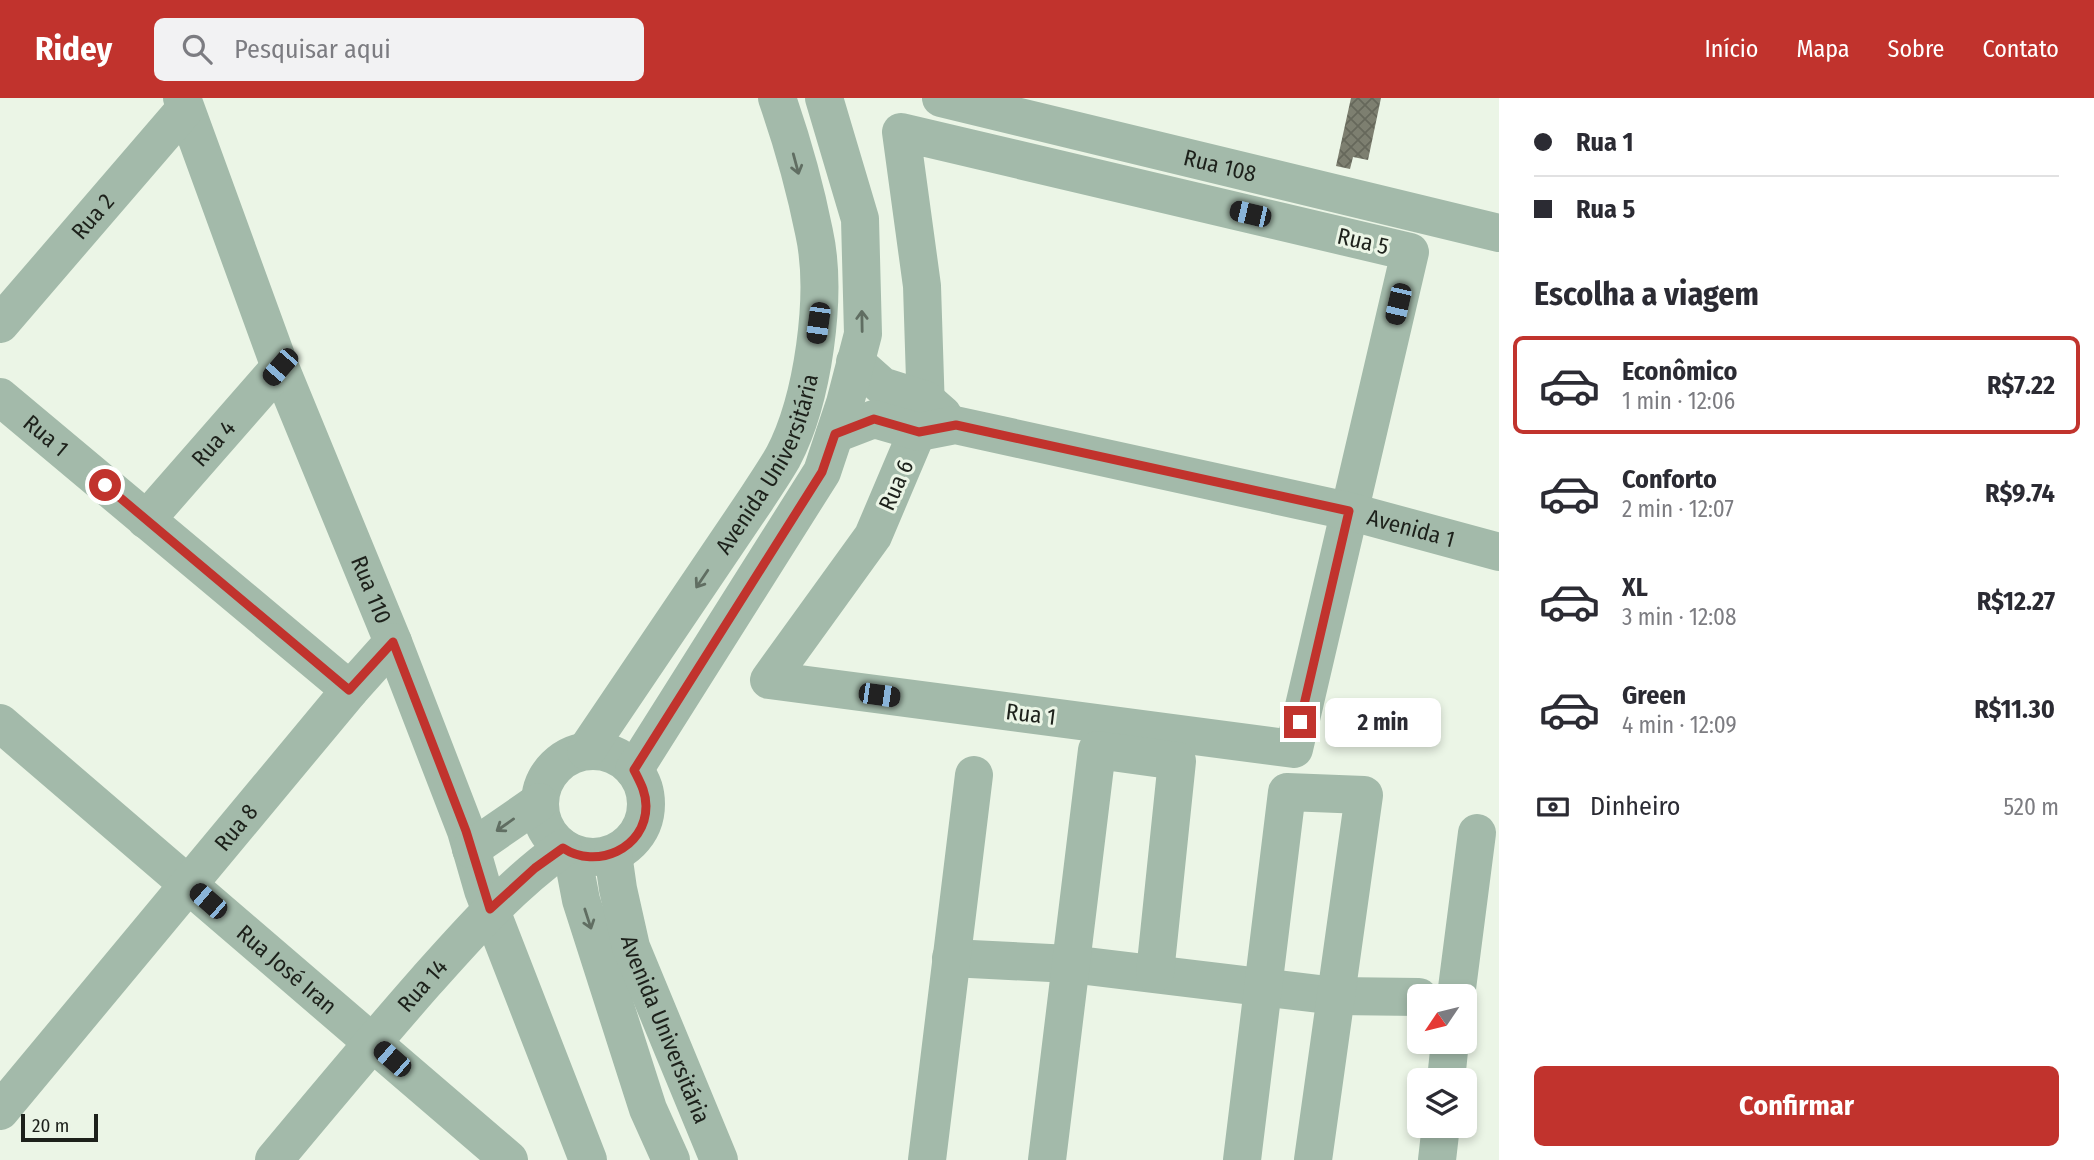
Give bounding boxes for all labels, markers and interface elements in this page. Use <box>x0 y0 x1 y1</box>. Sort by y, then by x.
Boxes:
search box <box>154 18 644 81</box>
text: Ridey <box>35 29 112 69</box>
icon: search <box>178 30 216 68</box>
text: Pesquisar aqui <box>234 34 391 65</box>
text: Início <box>1705 35 1758 63</box>
text: Mapa <box>1796 35 1850 63</box>
text: Sobre <box>1888 35 1944 63</box>
text: Contato <box>1982 35 2059 63</box>
text: Rua 1 <box>1576 127 1633 158</box>
street label: Rua 108 <box>1181 143 1259 188</box>
one-way arrow <box>790 152 803 174</box>
street label: Rua 2 <box>65 188 120 245</box>
text: Rua 5 <box>1576 194 1635 225</box>
car <box>1228 199 1273 229</box>
street label: Rua 5 <box>1335 222 1391 260</box>
text: Escolha a viagem <box>1534 275 1759 313</box>
car <box>1384 281 1413 327</box>
car <box>805 301 832 345</box>
one-way arrow <box>856 310 869 333</box>
car <box>259 344 302 390</box>
icon: car <box>1538 354 1601 417</box>
text: Econômico <box>1622 356 1737 387</box>
text: R$7.22 <box>1987 370 2055 401</box>
street label: Avenida Universitária <box>709 371 824 559</box>
text: 1 min · 12:06 <box>1622 387 1735 415</box>
street label: Rua 1 <box>18 409 74 462</box>
street label: Rua 4 <box>185 414 241 472</box>
street label: Rua 6 <box>873 455 919 515</box>
icon: car <box>1538 462 1601 525</box>
text: Conforto <box>1622 464 1717 495</box>
route start <box>89 469 121 501</box>
text: R$9.74 <box>1985 478 2055 509</box>
text: 2 min · 12:07 <box>1622 495 1734 523</box>
street label: Avenida 1 <box>1364 503 1458 553</box>
street label: Rua 110 <box>345 552 398 628</box>
one-way arrow <box>695 569 709 588</box>
icon: car <box>1538 570 1601 633</box>
text: XL <box>1622 572 1648 603</box>
text: R$12.27 <box>1977 586 2055 617</box>
text: 3 min · 12:08 <box>1622 603 1737 631</box>
icon: car <box>1538 678 1601 741</box>
text: Green <box>1622 680 1686 711</box>
car <box>857 682 902 708</box>
text: R$11.30 <box>1974 694 2055 725</box>
street label: Rua 1 <box>1004 697 1058 731</box>
callout: 2 min <box>1324 698 1440 746</box>
route end <box>1284 706 1316 738</box>
text: 2 min <box>1358 708 1409 736</box>
text: 4 min · 12:09 <box>1622 711 1737 739</box>
icon: cash <box>1534 788 1572 826</box>
text: Dinheiro <box>1590 791 1680 822</box>
text: 520 m <box>2003 793 2059 821</box>
street label: Rua 8 <box>208 798 264 856</box>
one-way arrow <box>496 818 515 832</box>
car <box>186 879 231 923</box>
one-way arrow <box>583 908 595 930</box>
street label: Rua José Iran <box>231 919 343 1020</box>
street label: Avenida Universitária <box>615 933 716 1128</box>
street label: Rua 14 <box>391 953 453 1018</box>
north arrow <box>1407 984 1477 1054</box>
map controls <box>1407 984 1477 1138</box>
car <box>370 1037 415 1081</box>
button: Confirmar <box>1534 1066 2059 1146</box>
button: layers <box>1407 1068 1477 1138</box>
scale bar <box>21 1111 98 1143</box>
text: 20 m <box>32 1114 69 1137</box>

